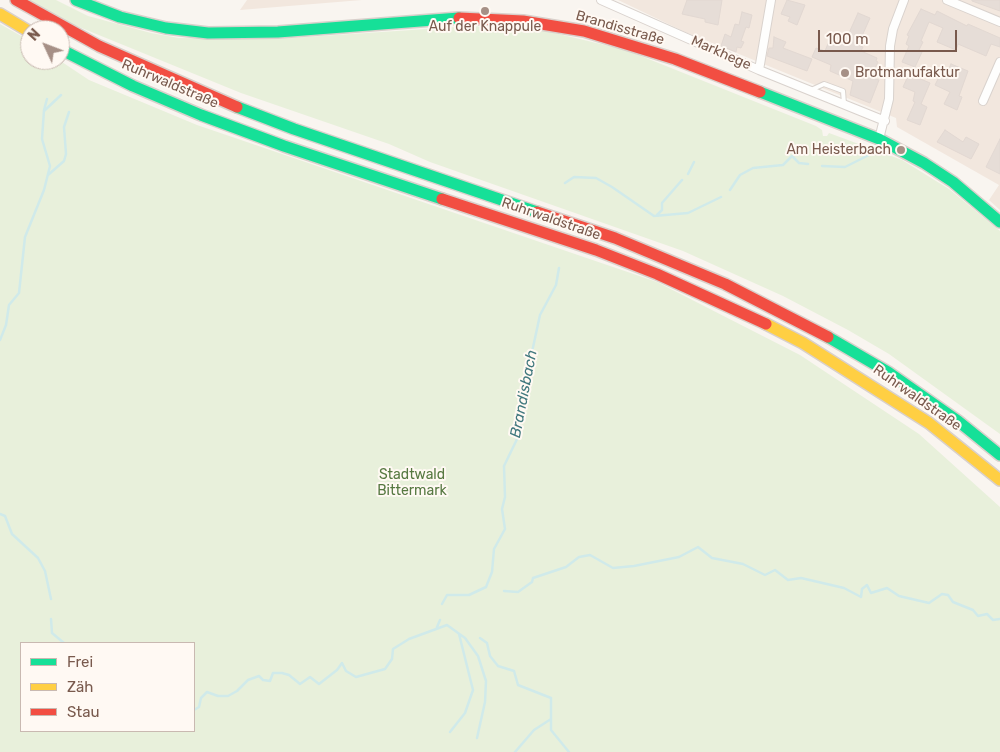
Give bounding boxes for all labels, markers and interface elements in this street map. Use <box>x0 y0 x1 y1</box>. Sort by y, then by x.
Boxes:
marker: Auf der Knappule <box>479 5 491 17</box>
street label: Brandisstraße <box>574 7 666 49</box>
place label: Auf der Knappule <box>429 19 541 35</box>
north arrow <box>20 20 70 70</box>
scale bar <box>820 20 959 52</box>
text: N <box>25 26 44 45</box>
text: 100 m <box>826 30 868 48</box>
street label: Markhege <box>688 32 754 74</box>
street label: Ruhrwaldstraße <box>119 56 221 112</box>
place label: Brotmanufaktur <box>855 65 960 81</box>
marker: Brotmanufaktur <box>839 67 851 79</box>
place label: Am Heisterbach <box>786 142 891 158</box>
marker: Am Heisterbach <box>895 144 907 156</box>
street label: Ruhrwaldstraße <box>499 194 603 244</box>
water label: Brandisbach <box>507 349 541 439</box>
street label: Ruhrwaldstraße <box>870 361 964 435</box>
park label: Stadtwald Bittermark <box>377 467 447 500</box>
legend <box>20 642 195 732</box>
text: Frei <box>67 653 93 671</box>
text: Zäh <box>67 678 93 696</box>
text: Stau <box>67 703 100 721</box>

